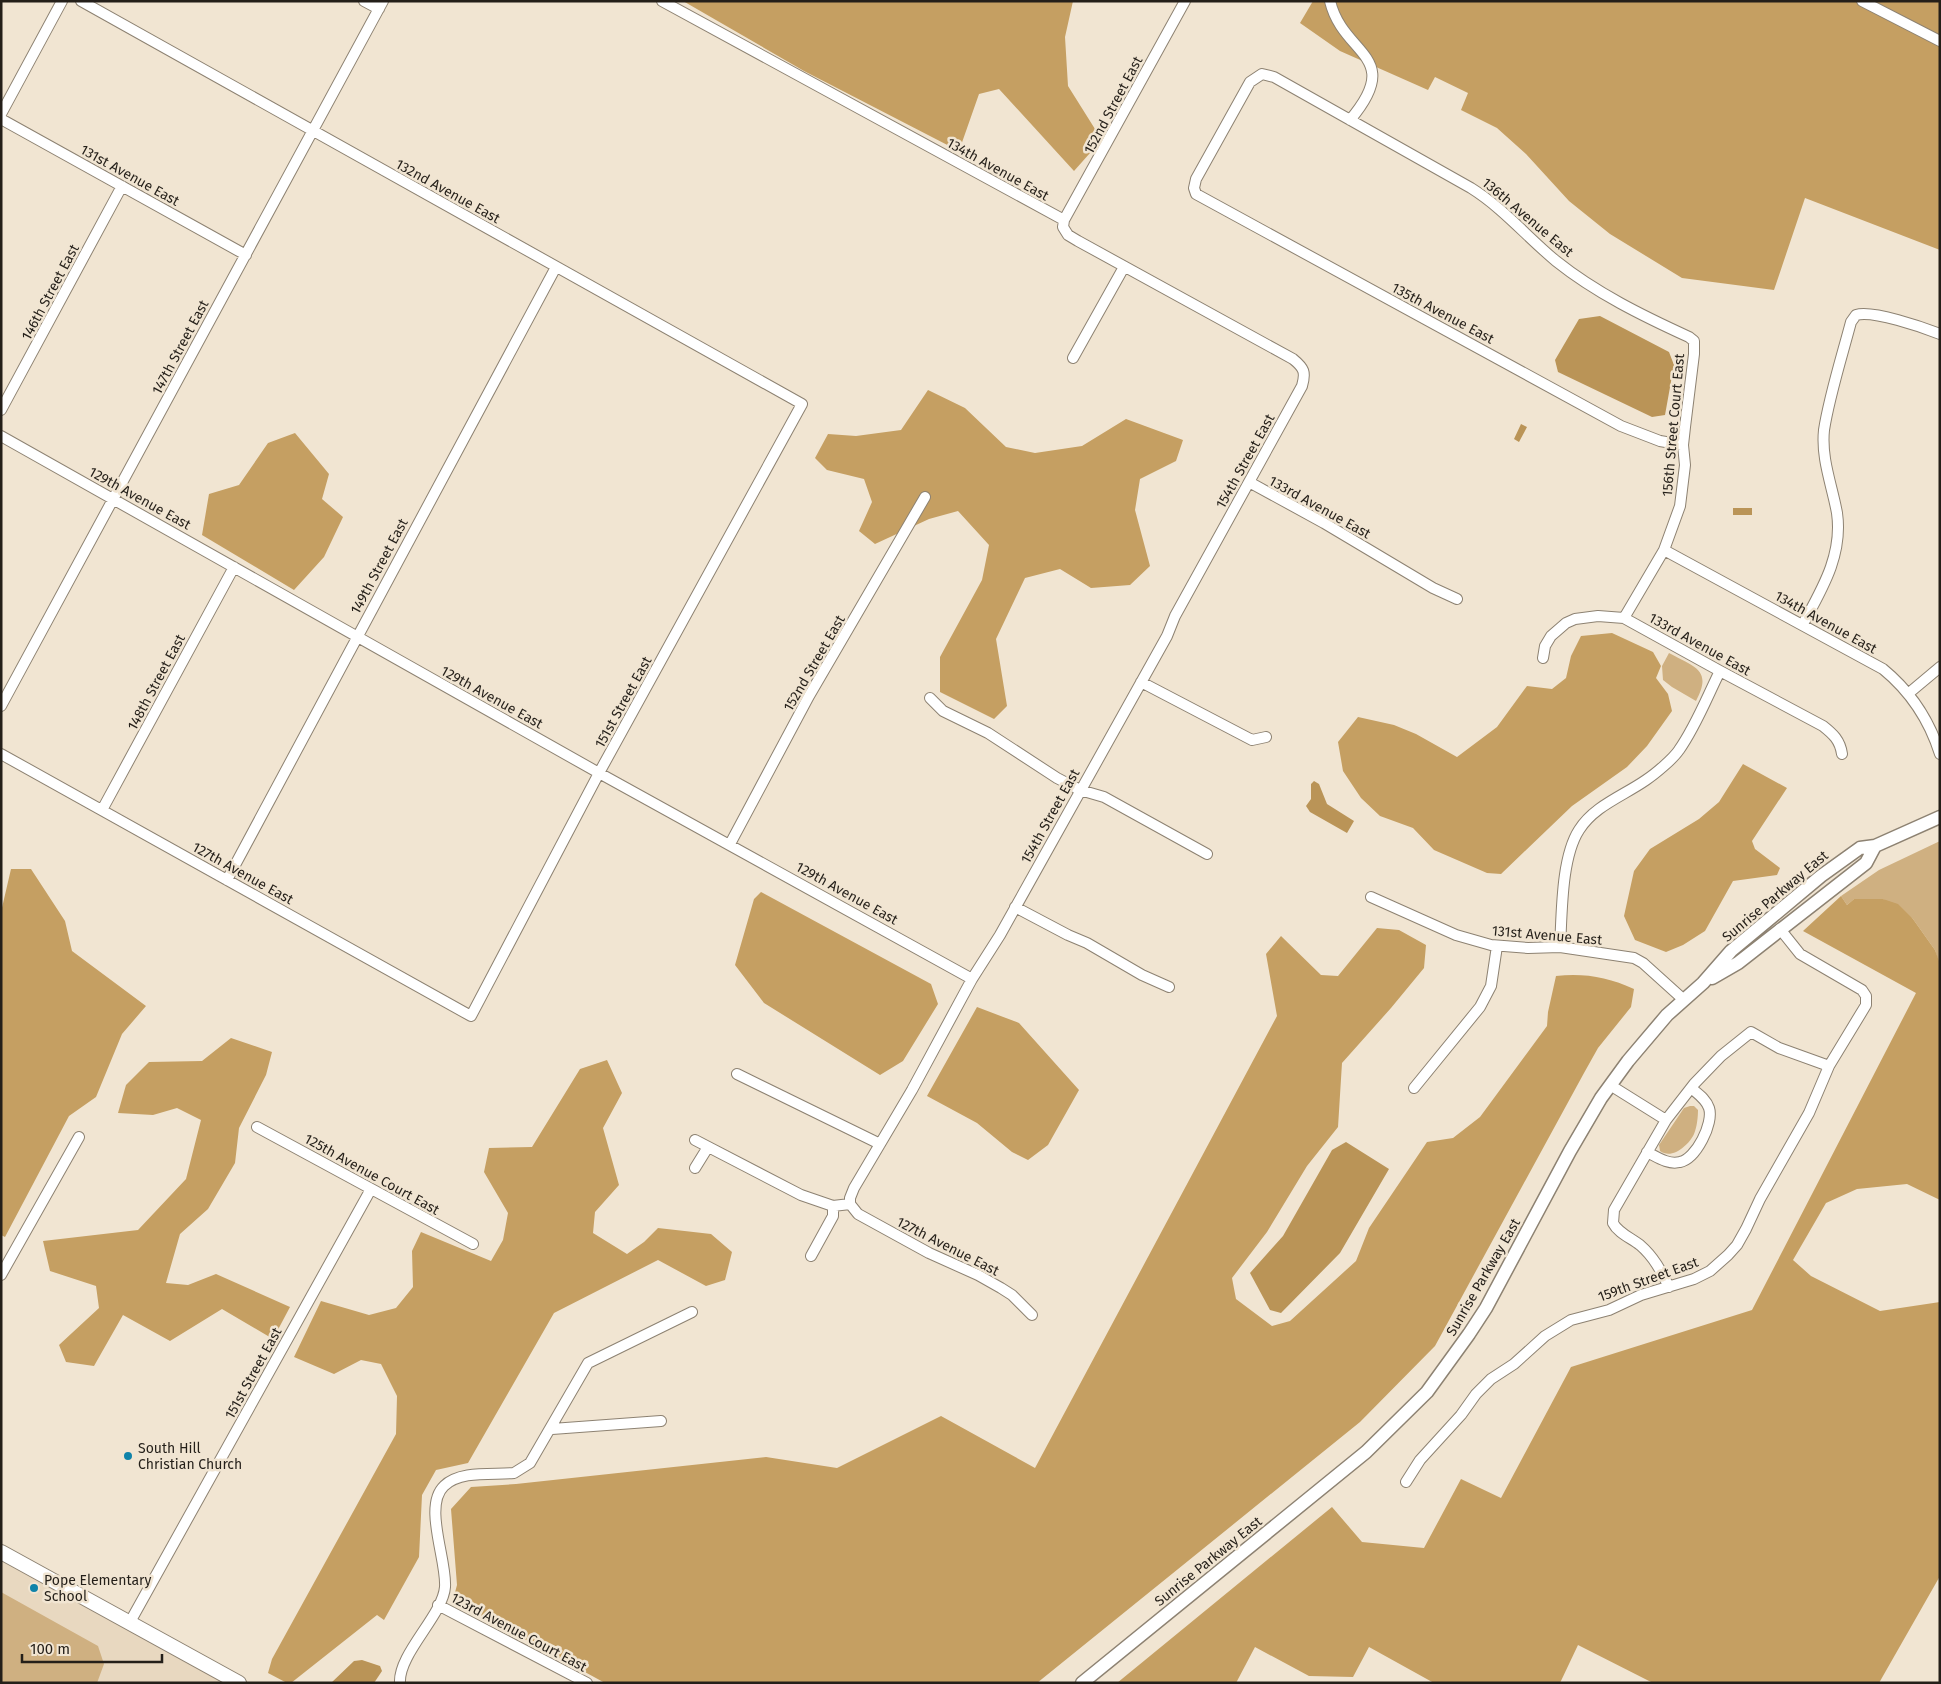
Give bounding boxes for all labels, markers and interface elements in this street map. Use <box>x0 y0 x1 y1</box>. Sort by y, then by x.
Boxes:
street label: 152nd Street East <box>1081 53 1147 157</box>
street label: 134th Avenue East <box>944 134 1053 205</box>
street label: 131st Avenue East <box>77 141 183 210</box>
street label: 132nd Avenue East <box>393 156 504 228</box>
street label: 136th Avenue East <box>1479 174 1578 261</box>
street label: 146th Street East <box>18 241 83 343</box>
street label: 135th Avenue East <box>1389 279 1498 348</box>
street label: 147th Street East <box>148 296 213 397</box>
street label: 156th Street Court East <box>1659 352 1688 497</box>
street label: 154th Street East <box>1212 410 1279 512</box>
street label: 129th Avenue East <box>86 463 194 534</box>
street label: 133rd Avenue East <box>1266 472 1374 543</box>
street label: 149th Street East <box>347 515 412 617</box>
street label: 134th Avenue East <box>1772 587 1881 658</box>
street label: 133rd Avenue East <box>1646 609 1754 680</box>
street label: 152nd Street East <box>780 611 849 714</box>
street label: 148th Street East <box>124 630 189 733</box>
street label: 151st Street East <box>591 653 656 751</box>
street label: 129th Avenue East <box>438 662 546 733</box>
street label: 154th Street East <box>1017 765 1084 867</box>
street label: 127th Avenue East <box>189 839 297 909</box>
street label: Sunrise Parkway East <box>1719 847 1832 946</box>
street label: 129th Avenue East <box>793 858 901 929</box>
street label: 131st Avenue East <box>1491 922 1604 949</box>
street label: 125th Avenue Court East <box>301 1130 443 1219</box>
street label: 127th Avenue East <box>894 1213 1003 1280</box>
street label: Sunrise Parkway East <box>1443 1215 1525 1339</box>
street label: 159th Street East <box>1596 1253 1701 1305</box>
street label: 151st Street East <box>221 1324 286 1422</box>
place label: South Hill Christian Church <box>138 1440 242 1473</box>
marker: South Hill Christian Church <box>122 1450 134 1462</box>
street label: Sunrise Parkway East <box>1151 1512 1266 1610</box>
place label: Pope Elementary School <box>44 1572 151 1605</box>
marker: Pope Elementary School <box>28 1582 40 1594</box>
street label: 123rd Avenue Court East <box>448 1589 591 1676</box>
scale bar <box>22 1632 162 1664</box>
text: 100 m <box>30 1640 70 1658</box>

